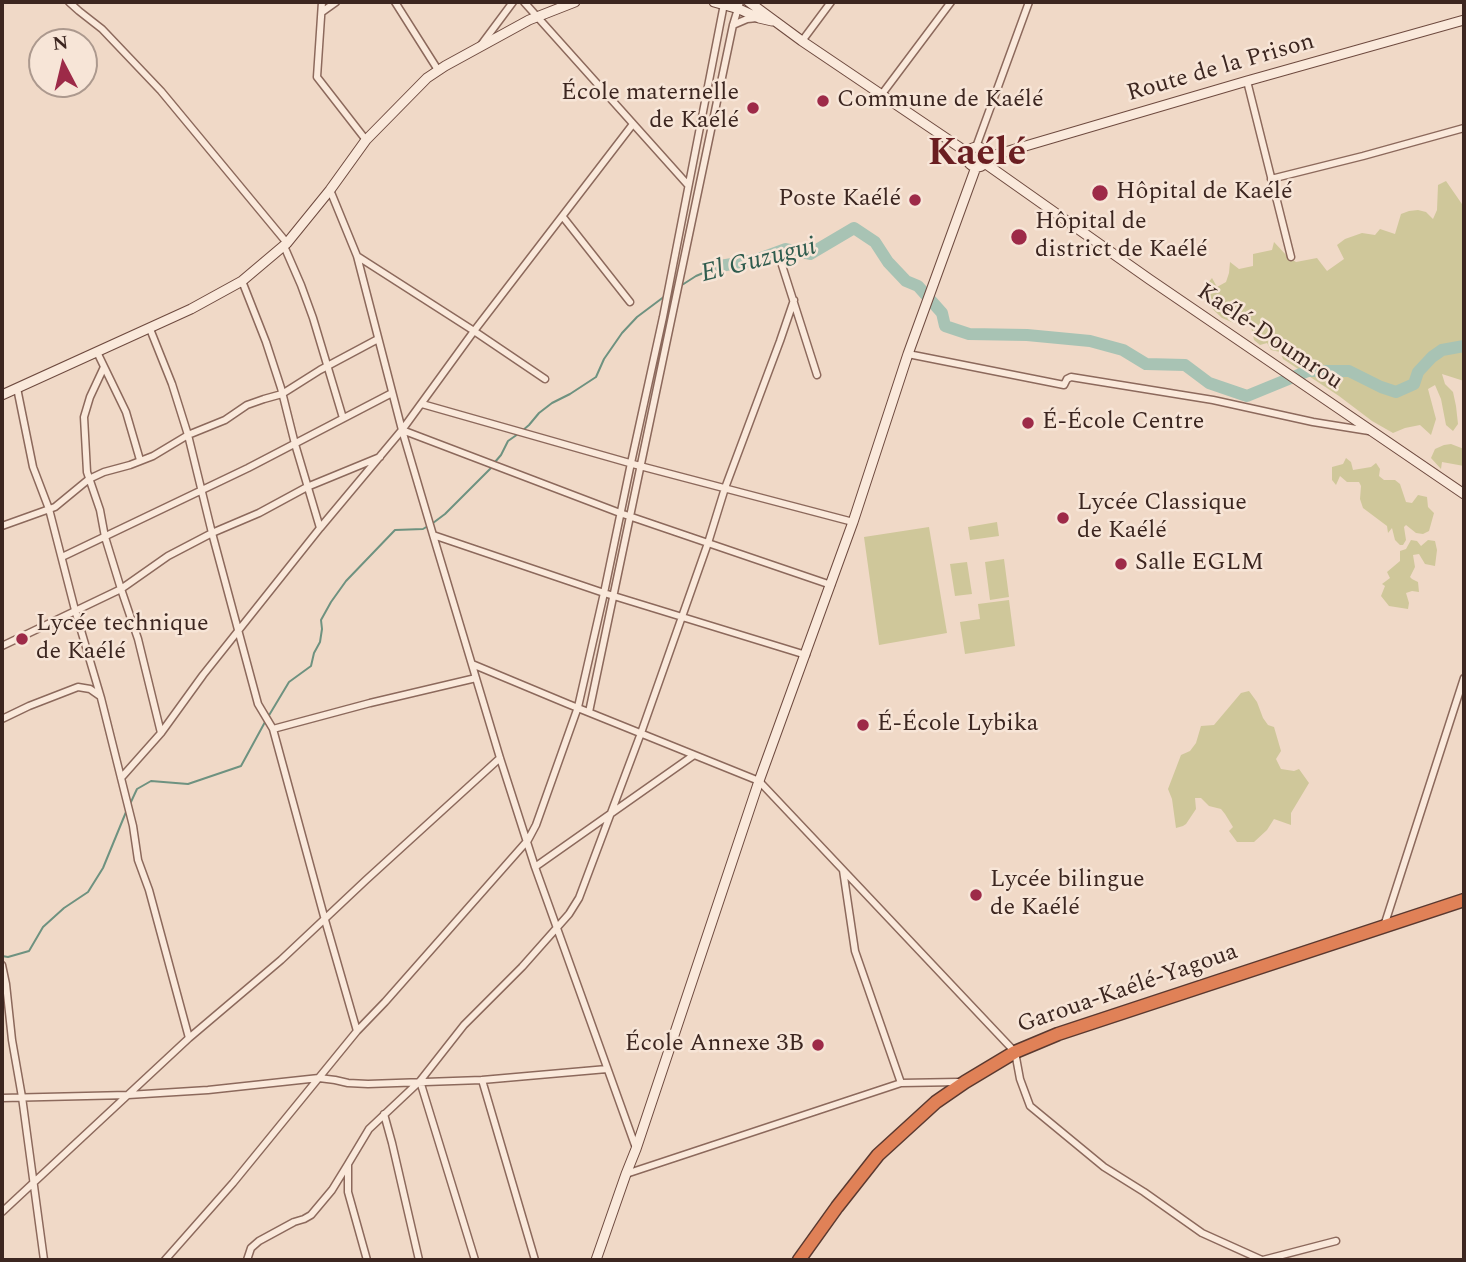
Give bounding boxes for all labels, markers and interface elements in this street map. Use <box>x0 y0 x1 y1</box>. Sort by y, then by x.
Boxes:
north arrow <box>28 28 98 98</box>
text: N <box>51 28 70 59</box>
street label: Route de la Prison <box>1124 28 1318 110</box>
place label: École maternelle de Kaélé <box>561 80 739 136</box>
place label: Commune de Kaélé <box>837 87 1044 115</box>
marker: Commune de Kaélé <box>815 93 831 109</box>
marker: École maternelle de Kaélé <box>745 100 761 116</box>
district label: Kaélé <box>928 134 1026 180</box>
place label: Hôpital de Kaélé <box>1116 179 1293 207</box>
marker: Hôpital de Kaélé <box>1090 183 1110 203</box>
place label: Poste Kaélé <box>778 186 901 214</box>
marker: Poste Kaélé <box>907 192 923 208</box>
place label: Hôpital de district de Kaélé <box>1035 209 1208 265</box>
marker: Hôpital de district de Kaélé <box>1009 227 1029 247</box>
water label: El Guzugui <box>698 233 820 291</box>
street label: Kaélé-Doumrou <box>1191 279 1347 397</box>
place label: É-École Centre <box>1042 409 1204 437</box>
marker: É-École Centre <box>1020 415 1036 431</box>
place label: Lycée Classique de Kaélé <box>1077 490 1247 546</box>
marker: Lycée Classique de Kaélé <box>1055 510 1071 526</box>
place label: Salle EGLM <box>1135 550 1264 578</box>
marker: Salle EGLM <box>1113 556 1129 572</box>
place label: Lycée technique de Kaélé <box>36 611 209 667</box>
marker: Lycée technique de Kaélé <box>14 631 30 647</box>
place label: É-École Lybika <box>877 711 1039 739</box>
marker: É-École Lybika <box>855 717 871 733</box>
place label: Lycée bilingue de Kaélé <box>990 867 1145 923</box>
marker: Lycée bilingue de Kaélé <box>968 887 984 903</box>
street label: Garoua-Kaélé-Yagoua <box>1014 939 1242 1041</box>
place label: École Annexe 3B <box>625 1031 804 1059</box>
marker: École Annexe 3B <box>810 1037 826 1053</box>

